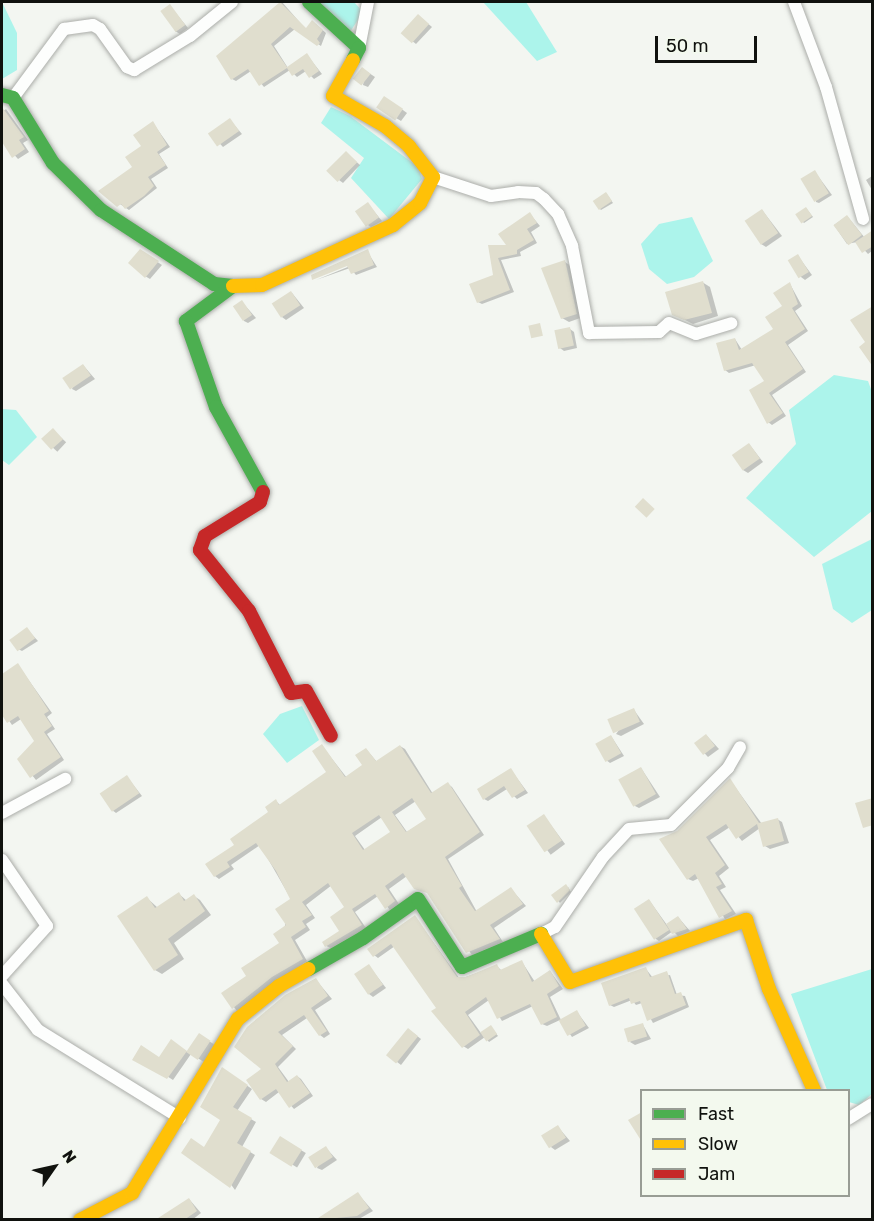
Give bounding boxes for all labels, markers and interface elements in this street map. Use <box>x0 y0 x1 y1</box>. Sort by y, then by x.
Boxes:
scale bar <box>658 24 760 62</box>
text: 50 m <box>666 35 709 57</box>
legend <box>640 1089 850 1197</box>
text: Fast <box>698 1103 734 1125</box>
text: Slow <box>698 1133 738 1155</box>
north arrow <box>24 1137 84 1197</box>
text: N <box>58 1147 80 1167</box>
text: Jam <box>698 1163 735 1185</box>

